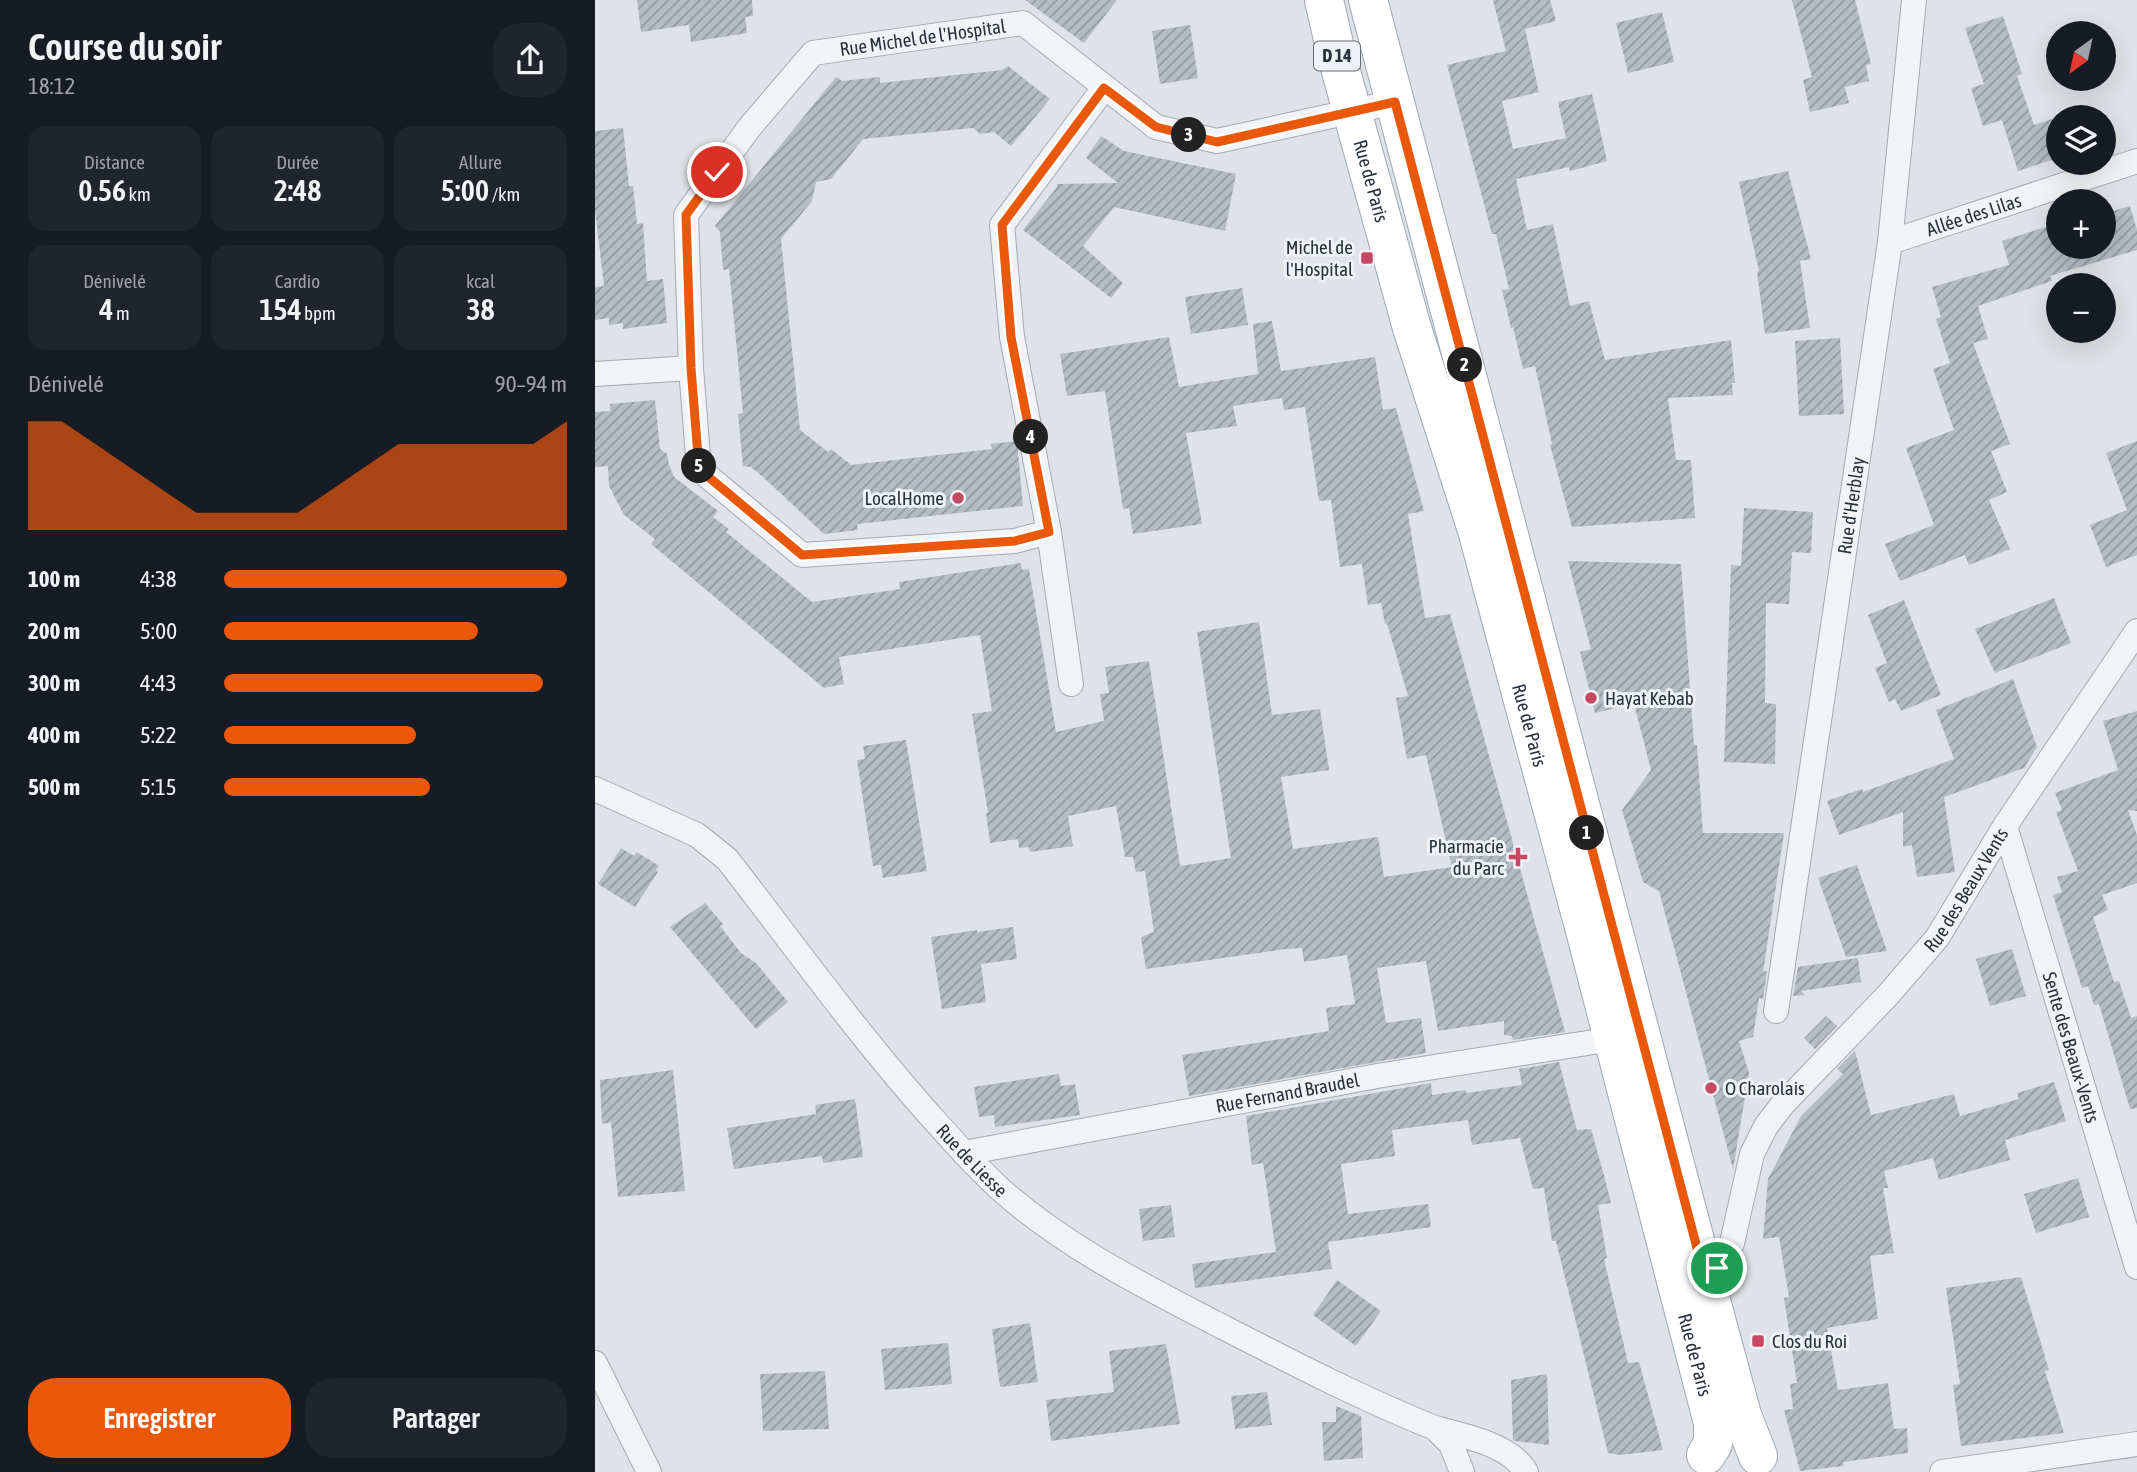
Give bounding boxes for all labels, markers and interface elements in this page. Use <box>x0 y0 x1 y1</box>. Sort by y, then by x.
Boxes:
street label: Rue Michel de l'Hospital <box>838 15 1007 60</box>
north arrow <box>2046 21 2116 91</box>
map controls <box>2046 21 2116 343</box>
button: share <box>493 23 567 97</box>
text: Course du soir <box>28 25 221 68</box>
road number: D 14 <box>1314 42 1360 70</box>
text: 18:12 <box>28 73 75 99</box>
button: layers <box>2046 105 2116 175</box>
pin: 3 <box>1171 118 1207 152</box>
text: 3 <box>1184 123 1193 145</box>
street label: Rue de Paris <box>1349 137 1393 225</box>
pin <box>687 142 747 202</box>
text: Distance <box>84 151 145 173</box>
text: Durée <box>276 151 319 173</box>
text: Allure <box>459 151 502 173</box>
icon: check <box>698 153 736 191</box>
text: 0.56 <box>78 173 126 207</box>
text: 2:48 <box>274 173 321 207</box>
text: 5:00 <box>441 173 489 207</box>
text: km <box>126 183 151 205</box>
text: /km <box>489 183 520 205</box>
street label: Allée des Lilas <box>1923 189 2024 240</box>
button: + <box>2046 189 2116 259</box>
place label: Michel de l'Hospital <box>1285 236 1353 280</box>
marker: Michel de l'Hospital <box>1359 250 1375 266</box>
text: Dénivelé <box>83 270 146 292</box>
text: Cardio <box>275 270 320 292</box>
text: kcal <box>466 270 495 292</box>
button: − <box>2046 273 2116 343</box>
text: 4 <box>99 292 113 326</box>
text: 154 <box>259 292 302 326</box>
text: 38 <box>466 292 495 326</box>
text: m <box>113 302 130 324</box>
text: bpm <box>302 302 336 324</box>
pin: 2 <box>1447 348 1483 382</box>
text: 2 <box>1460 353 1469 375</box>
text: Dénivelé <box>28 371 104 397</box>
text: 90–94 m <box>495 371 567 397</box>
pin: 4 <box>1013 420 1048 454</box>
text: 4 <box>1026 425 1035 447</box>
pin: 5 <box>681 448 717 484</box>
text: 5 <box>694 454 703 476</box>
street label: Rue d'Herblay <box>1833 455 1869 556</box>
place label: LocalHome <box>865 487 944 509</box>
marker: LocalHome <box>950 490 966 506</box>
text: 100 m <box>28 566 80 592</box>
text: 4:38 <box>140 566 177 592</box>
text: 200 m <box>28 618 80 644</box>
text: 5:00 <box>140 618 177 644</box>
text: 300 m <box>28 670 80 696</box>
text: 4:43 <box>140 670 177 696</box>
street label: Rue de Paris <box>1508 681 1551 769</box>
place label: Hayat Kebab <box>1605 687 1694 709</box>
marker: Hayat Kebab <box>1583 690 1599 706</box>
text: 400 m <box>28 722 80 748</box>
text: 5:22 <box>140 722 177 748</box>
text: 500 m <box>28 774 80 800</box>
text: 5:15 <box>140 774 177 800</box>
pin: 1 <box>1569 816 1605 850</box>
text: 1 <box>1582 821 1591 843</box>
street label: Rue des Beaux Vents <box>1919 823 2012 956</box>
place label: Pharmacie du Parc <box>1428 835 1505 879</box>
marker: Pharmacie du Parc <box>1510 849 1526 865</box>
street label: Sente des Beaux-Vents <box>2038 969 2104 1126</box>
street label: Rue Fernand Braudel <box>1214 1069 1361 1117</box>
place label: O Charolais <box>1725 1077 1805 1099</box>
marker: O Charolais <box>1703 1080 1719 1096</box>
street label: Rue de Liesse <box>932 1120 1012 1201</box>
pin <box>1687 1238 1747 1298</box>
icon: arrive <box>1698 1249 1736 1287</box>
street label: Rue de Paris <box>1674 1311 1717 1399</box>
place label: Clos du Roi <box>1772 1330 1847 1352</box>
marker: Clos du Roi <box>1750 1333 1766 1349</box>
button: Enregistrer <box>28 1378 291 1458</box>
button: Partager <box>305 1378 567 1458</box>

